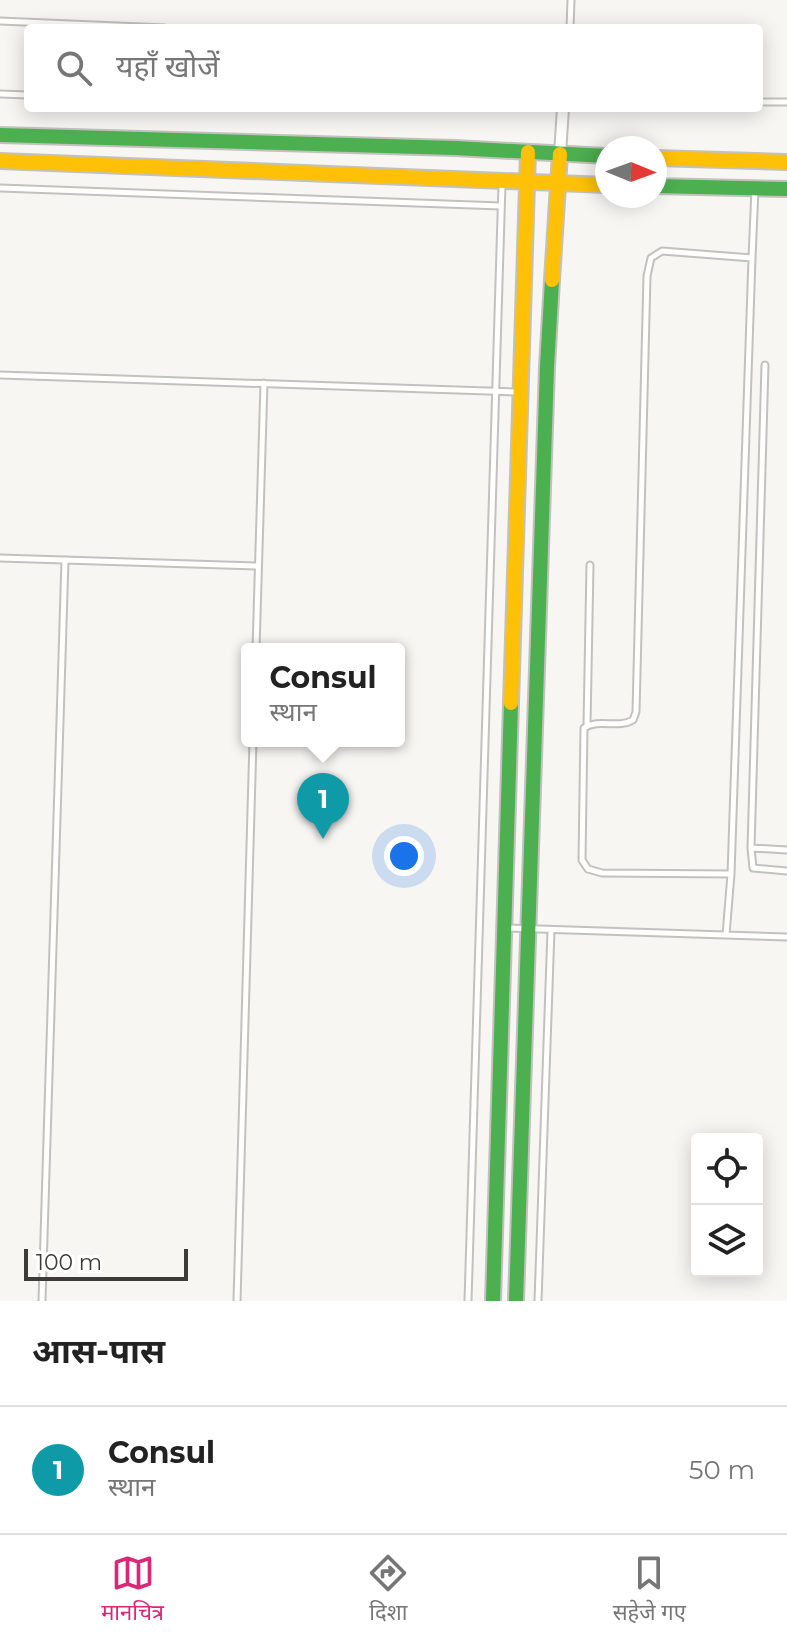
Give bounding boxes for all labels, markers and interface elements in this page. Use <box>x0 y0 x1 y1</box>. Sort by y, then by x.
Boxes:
search box <box>24 24 763 112</box>
icon: search <box>52 46 96 90</box>
text: यहाँ खोजें <box>116 48 220 85</box>
north arrow <box>595 136 667 208</box>
popup <box>241 643 405 747</box>
text: Consul <box>269 659 377 696</box>
text: स्थान <box>269 696 317 728</box>
pin: 1 <box>297 773 349 839</box>
your location <box>384 836 424 876</box>
map controls <box>691 1133 763 1277</box>
button: locate <box>691 1133 763 1205</box>
button: layers <box>691 1205 763 1277</box>
scale bar <box>24 1245 188 1281</box>
text: 100 m <box>36 1249 102 1276</box>
text: आस-पास <box>32 1330 165 1372</box>
text: Consul <box>108 1434 215 1471</box>
text: 1 <box>53 1454 63 1486</box>
text: 50 m <box>689 1454 755 1486</box>
text: स्थान <box>108 1471 155 1503</box>
tab: मानचित्र <box>101 1551 164 1629</box>
tab: दिशा <box>366 1551 410 1629</box>
tab: सहेजे गए <box>613 1551 686 1629</box>

